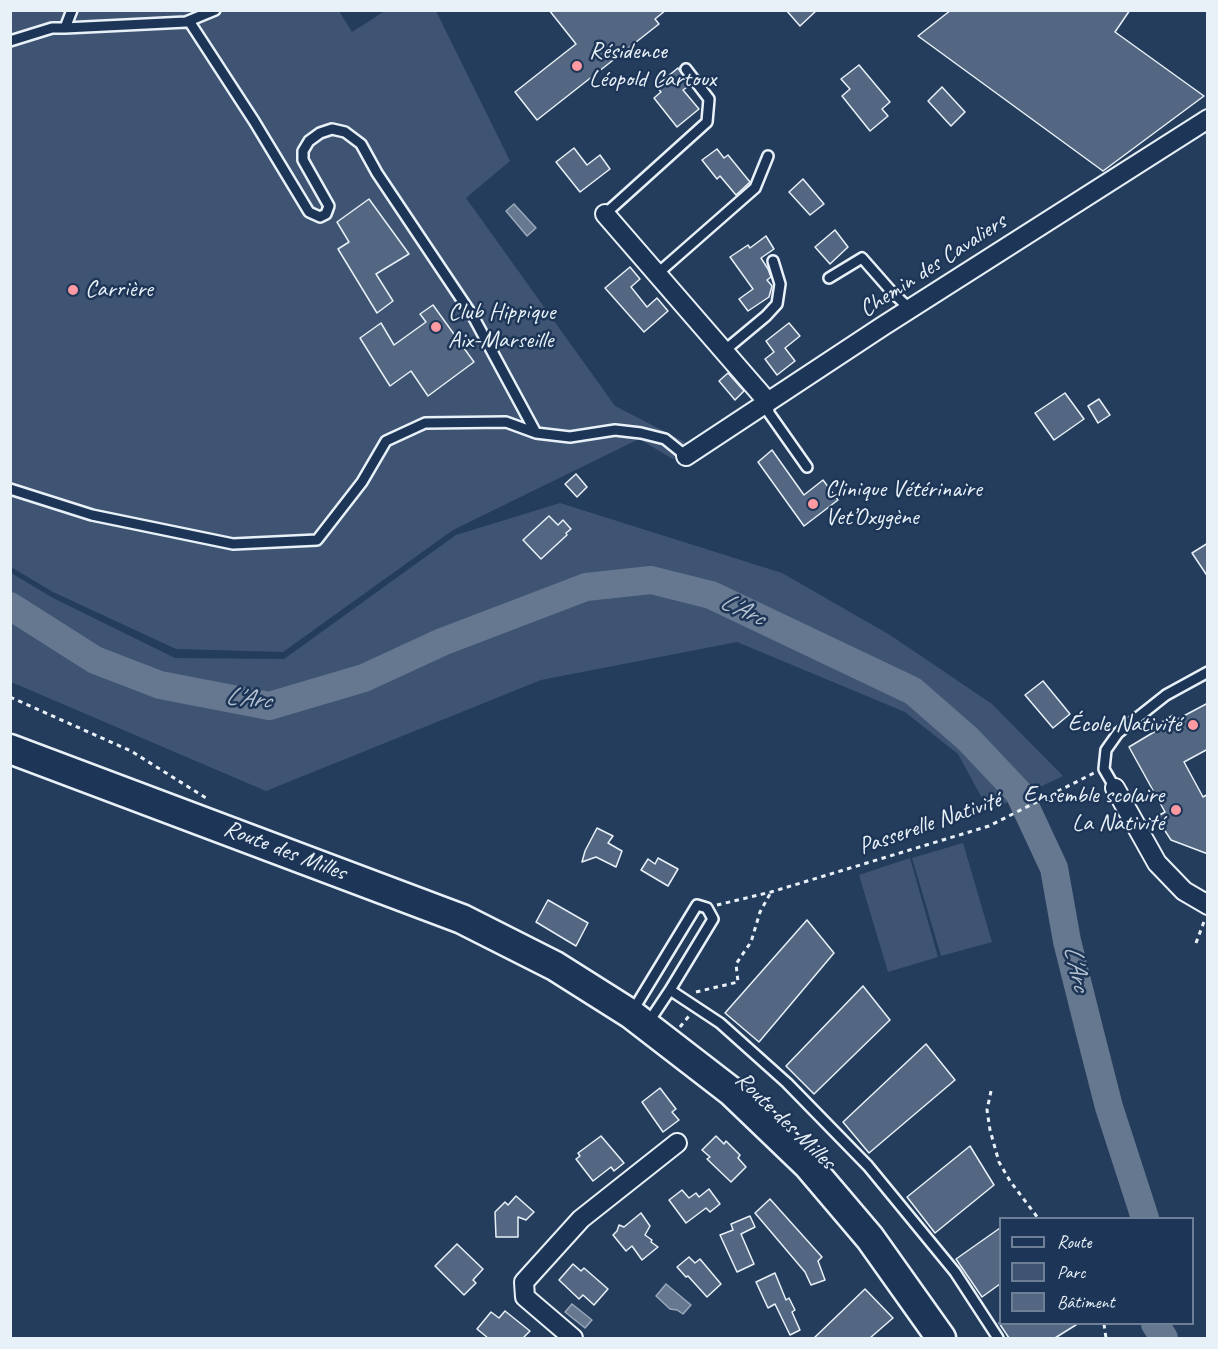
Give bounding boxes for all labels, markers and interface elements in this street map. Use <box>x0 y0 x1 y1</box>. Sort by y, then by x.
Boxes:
place label: Résidence Léopold Cartoux <box>589 38 716 94</box>
marker: Résidence Léopold Cartoux <box>570 59 584 73</box>
street label: Chemin des Cavaliers <box>854 208 1012 324</box>
place label: Carrière <box>85 276 153 304</box>
marker: Carrière <box>66 283 80 297</box>
place label: Club Hippique Aix-Marseille <box>448 299 555 355</box>
marker: Club Hippique Aix-Marseille <box>429 320 443 334</box>
place label: Clinique Vétérinaire Vet’Oxygène <box>825 476 982 532</box>
marker: Clinique Vétérinaire Vet’Oxygène <box>806 497 820 511</box>
water label: L'Arc <box>715 586 769 634</box>
water label: L'Arc <box>224 681 272 717</box>
place label: École Nativité <box>1068 711 1181 739</box>
marker: École Nativité <box>1186 718 1200 732</box>
place label: Ensemble scolaire La Nativité <box>1023 782 1164 838</box>
street label: Passerelle Nativité <box>855 786 1005 862</box>
marker: Ensemble scolaire La Nativité <box>1169 803 1183 817</box>
street label: Route des Milles <box>220 814 350 888</box>
water label: L'Arc <box>1056 943 1096 993</box>
street label: Route des Milles <box>729 1066 841 1176</box>
legend <box>999 1217 1194 1325</box>
text: Route <box>1057 1231 1091 1253</box>
text: Parc <box>1057 1261 1085 1283</box>
text: Bâtiment <box>1057 1291 1115 1313</box>

